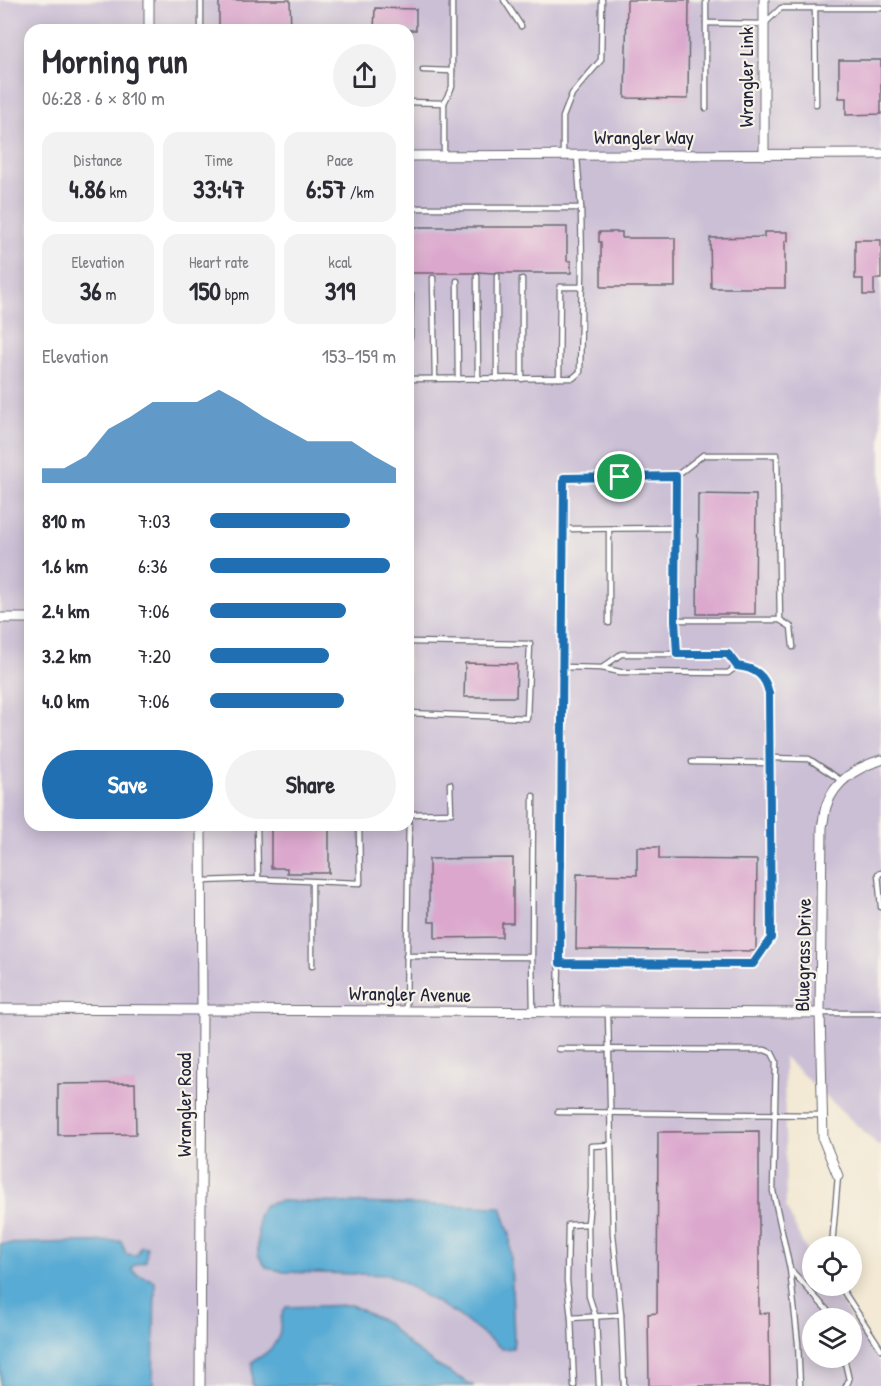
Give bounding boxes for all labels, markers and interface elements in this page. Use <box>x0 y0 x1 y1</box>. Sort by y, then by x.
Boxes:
street label: Wrangler Link <box>732 27 759 127</box>
text: Morning run <box>42 39 188 83</box>
button: share <box>333 44 396 107</box>
text: 06:28 · 6 × 810 m <box>42 84 165 111</box>
street label: Wrangler Way <box>594 123 694 150</box>
text: Distance <box>74 149 122 171</box>
text: Time <box>205 149 233 171</box>
text: Pace <box>327 149 353 171</box>
text: 4.86 <box>69 171 106 206</box>
text: 33:47 <box>193 171 245 206</box>
text: 6:57 <box>306 171 346 206</box>
text: km <box>106 181 127 203</box>
text: /km <box>346 181 374 203</box>
text: Elevation <box>71 251 125 273</box>
text: Heart rate <box>189 251 249 273</box>
text: kcal <box>328 251 352 273</box>
text: 36 <box>80 273 102 308</box>
text: 150 <box>189 273 221 308</box>
text: 319 <box>325 273 355 308</box>
text: m <box>102 283 116 305</box>
text: bpm <box>221 283 249 305</box>
text: Elevation <box>42 342 108 369</box>
text: 153–159 m <box>322 342 396 369</box>
pin <box>594 451 645 502</box>
icon: arrive <box>603 460 636 493</box>
text: 810 m <box>42 507 85 534</box>
text: 7:03 <box>138 507 170 534</box>
text: 1.6 km <box>42 552 88 579</box>
text: 6:36 <box>138 552 168 579</box>
text: 2.4 km <box>42 597 90 624</box>
text: 7:06 <box>138 597 169 624</box>
text: 3.2 km <box>42 642 91 669</box>
text: 7:20 <box>138 642 171 669</box>
text: 4.0 km <box>42 687 89 714</box>
text: 7:06 <box>138 687 169 714</box>
button: Save <box>42 750 213 819</box>
button: Share <box>225 750 396 819</box>
street label: Bluegrass Drive <box>788 898 817 1012</box>
street label: Wrangler Avenue <box>349 979 471 1008</box>
street label: Wrangler Road <box>170 1053 197 1157</box>
map controls <box>802 1236 862 1368</box>
button: locate <box>802 1236 862 1296</box>
button: layers <box>802 1308 862 1368</box>

